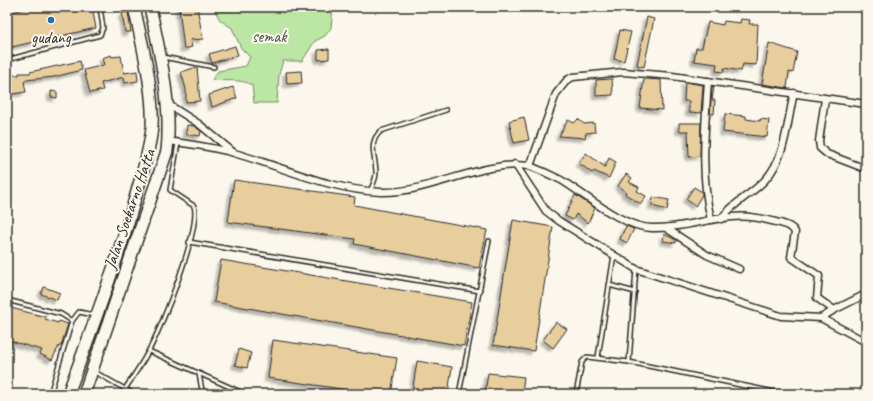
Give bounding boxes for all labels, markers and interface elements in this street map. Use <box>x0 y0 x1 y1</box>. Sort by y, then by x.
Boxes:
marker: gudang <box>46 15 56 25</box>
park label: semak <box>252 26 288 47</box>
place label: gudang <box>31 27 72 48</box>
street label: Jalan Soekarno Hatta <box>99 145 160 273</box>

